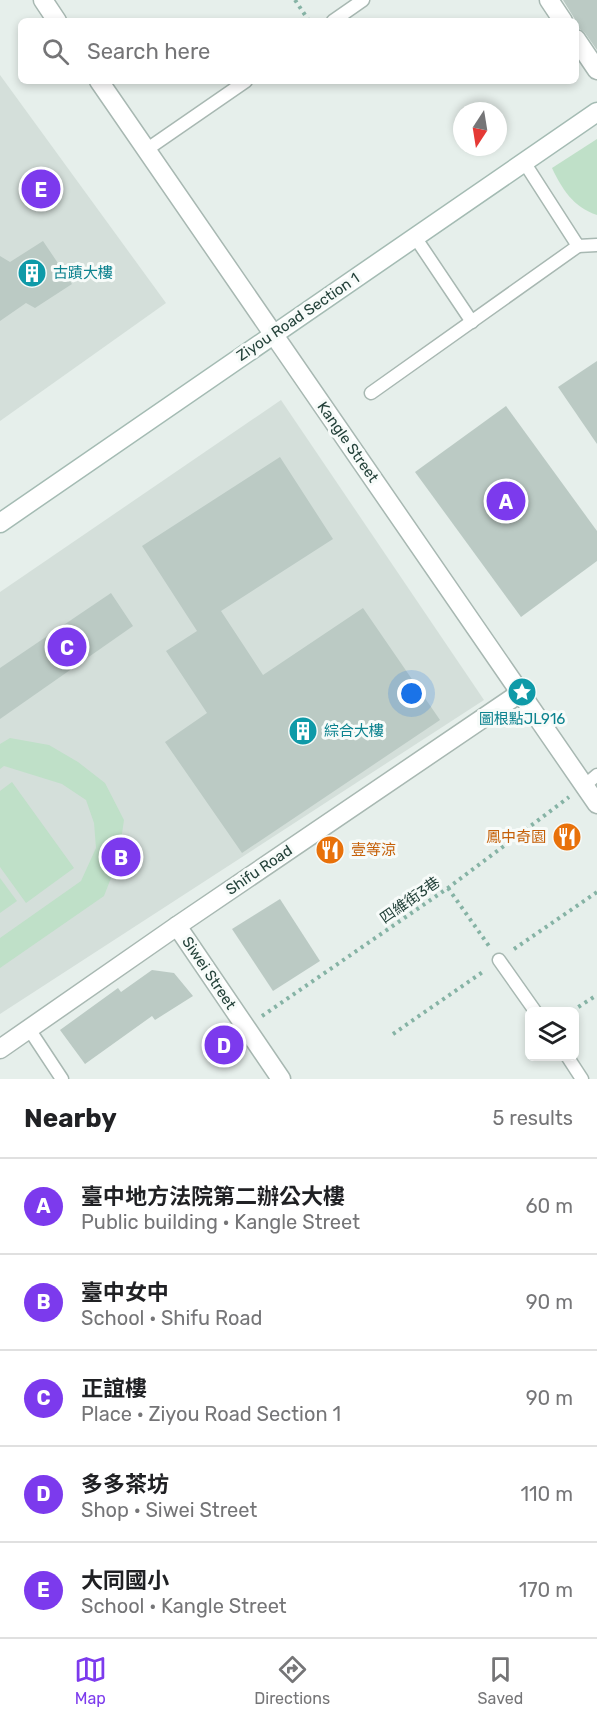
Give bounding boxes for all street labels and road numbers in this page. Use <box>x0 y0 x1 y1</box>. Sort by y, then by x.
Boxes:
street label: Ziyou Road Section 1 <box>233 269 363 365</box>
street label: Kangle Street <box>314 398 382 486</box>
street label: Shifu Road <box>222 841 296 899</box>
street label: 四維街3巷 <box>377 873 443 927</box>
street label: Siwei Street <box>178 933 240 1013</box>

